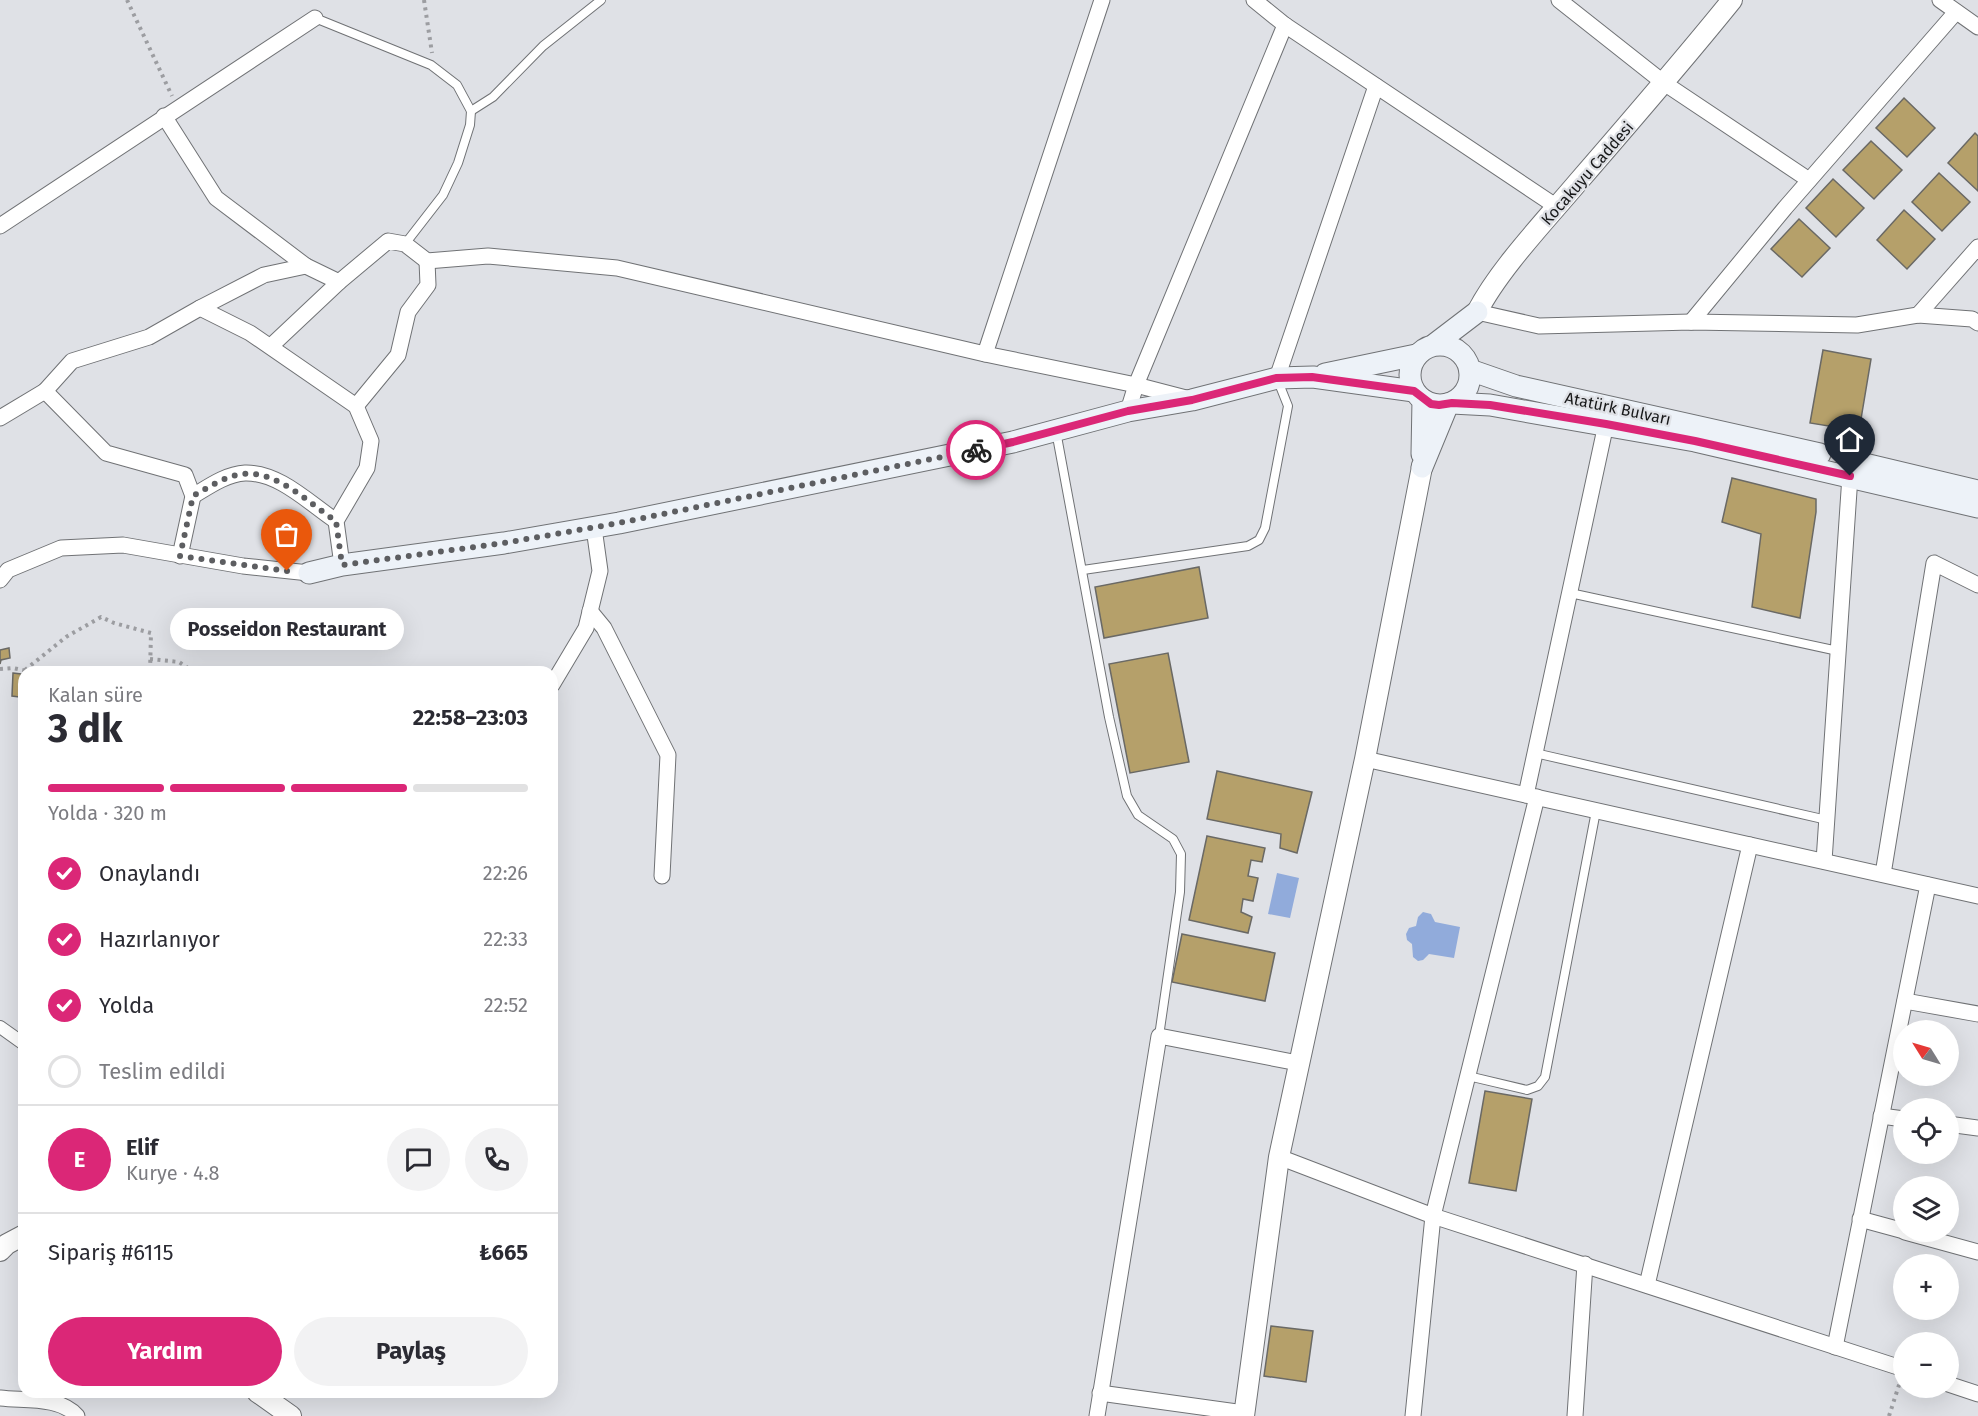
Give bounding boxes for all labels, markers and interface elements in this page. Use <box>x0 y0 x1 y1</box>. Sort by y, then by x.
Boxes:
street label: Kocakuyu Caddesi <box>1537 118 1637 229</box>
street label: Atatürk Bulvarı <box>1563 388 1673 429</box>
pin <box>1824 414 1875 476</box>
courier <box>946 420 1006 480</box>
icon: home <box>1833 423 1866 456</box>
icon: bike <box>960 434 993 467</box>
pin <box>261 509 312 571</box>
icon: bag <box>270 518 303 551</box>
callout: Posseidon Restaurant <box>170 607 404 649</box>
text: Posseidon Restaurant <box>187 617 387 641</box>
text: Kalan süre <box>48 683 143 707</box>
text: 22:58–23:03 <box>413 704 528 731</box>
text: 3 dk <box>48 706 122 752</box>
text: Yolda · 320 m <box>48 801 167 825</box>
icon: check <box>48 857 81 890</box>
text: Onaylandı <box>99 860 200 887</box>
text: 22:26 <box>483 861 528 885</box>
icon: check <box>48 923 81 956</box>
text: Hazırlanıyor <box>99 926 220 953</box>
text: 22:33 <box>483 927 528 951</box>
icon: check <box>48 989 81 1022</box>
text: Yolda <box>99 992 154 1019</box>
text: 22:52 <box>484 993 528 1017</box>
north arrow <box>1893 1020 1959 1086</box>
map controls <box>1893 1020 1959 1398</box>
text: Teslim edildi <box>99 1058 226 1085</box>
button: locate <box>1893 1098 1959 1164</box>
button: chat <box>387 1128 450 1191</box>
button: phone <box>465 1128 528 1191</box>
text: Elif <box>126 1134 158 1161</box>
text: E <box>74 1146 85 1173</box>
text: Kurye · 4.8 <box>126 1161 219 1185</box>
button: layers <box>1893 1176 1959 1242</box>
text: Sipariş #6115 <box>48 1239 174 1266</box>
text: ₺665 <box>479 1239 528 1266</box>
button: + <box>1893 1254 1959 1320</box>
button: Yardım <box>48 1317 282 1386</box>
button: Paylaş <box>294 1317 528 1386</box>
button: − <box>1893 1332 1959 1398</box>

